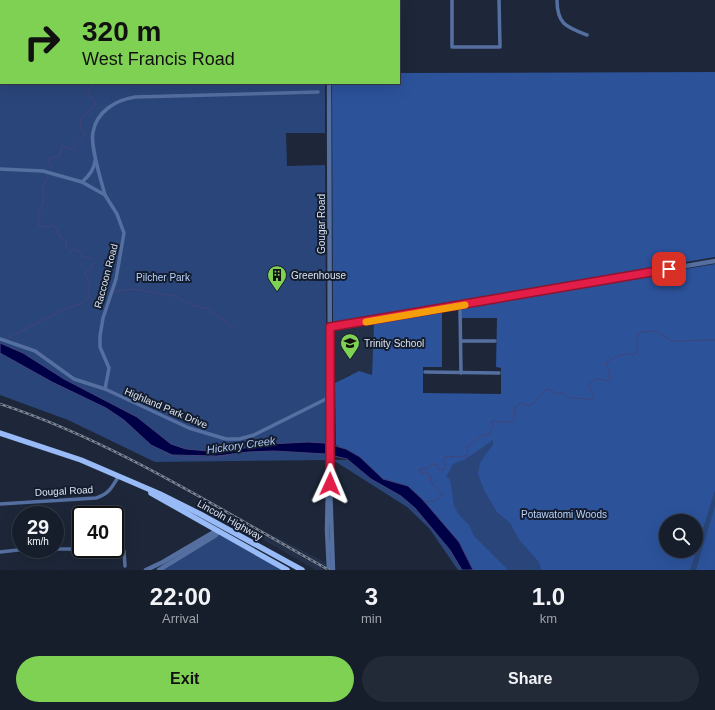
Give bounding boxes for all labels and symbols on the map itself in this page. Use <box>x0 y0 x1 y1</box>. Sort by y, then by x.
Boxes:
street label: Gougar Road <box>316 194 327 254</box>
street label: Raccoon Road <box>92 243 120 309</box>
pin <box>652 252 686 286</box>
building icon: Greenhouse <box>266 264 288 292</box>
place label: Greenhouse <box>291 270 346 281</box>
park label: Pilcher Park <box>136 272 191 283</box>
school or university icon: Trinity School <box>339 332 361 360</box>
place label: Trinity School <box>364 338 424 349</box>
street label: Highland Park Drive <box>123 386 209 431</box>
water label: Hickory Creek <box>206 434 277 456</box>
position arrow <box>309 463 351 505</box>
street label: Dougal Road <box>35 484 93 498</box>
street label: Lincoln Highway <box>195 498 265 542</box>
speed limit sign: 40 <box>72 506 124 558</box>
park label: Potawatomi Woods <box>521 509 607 520</box>

